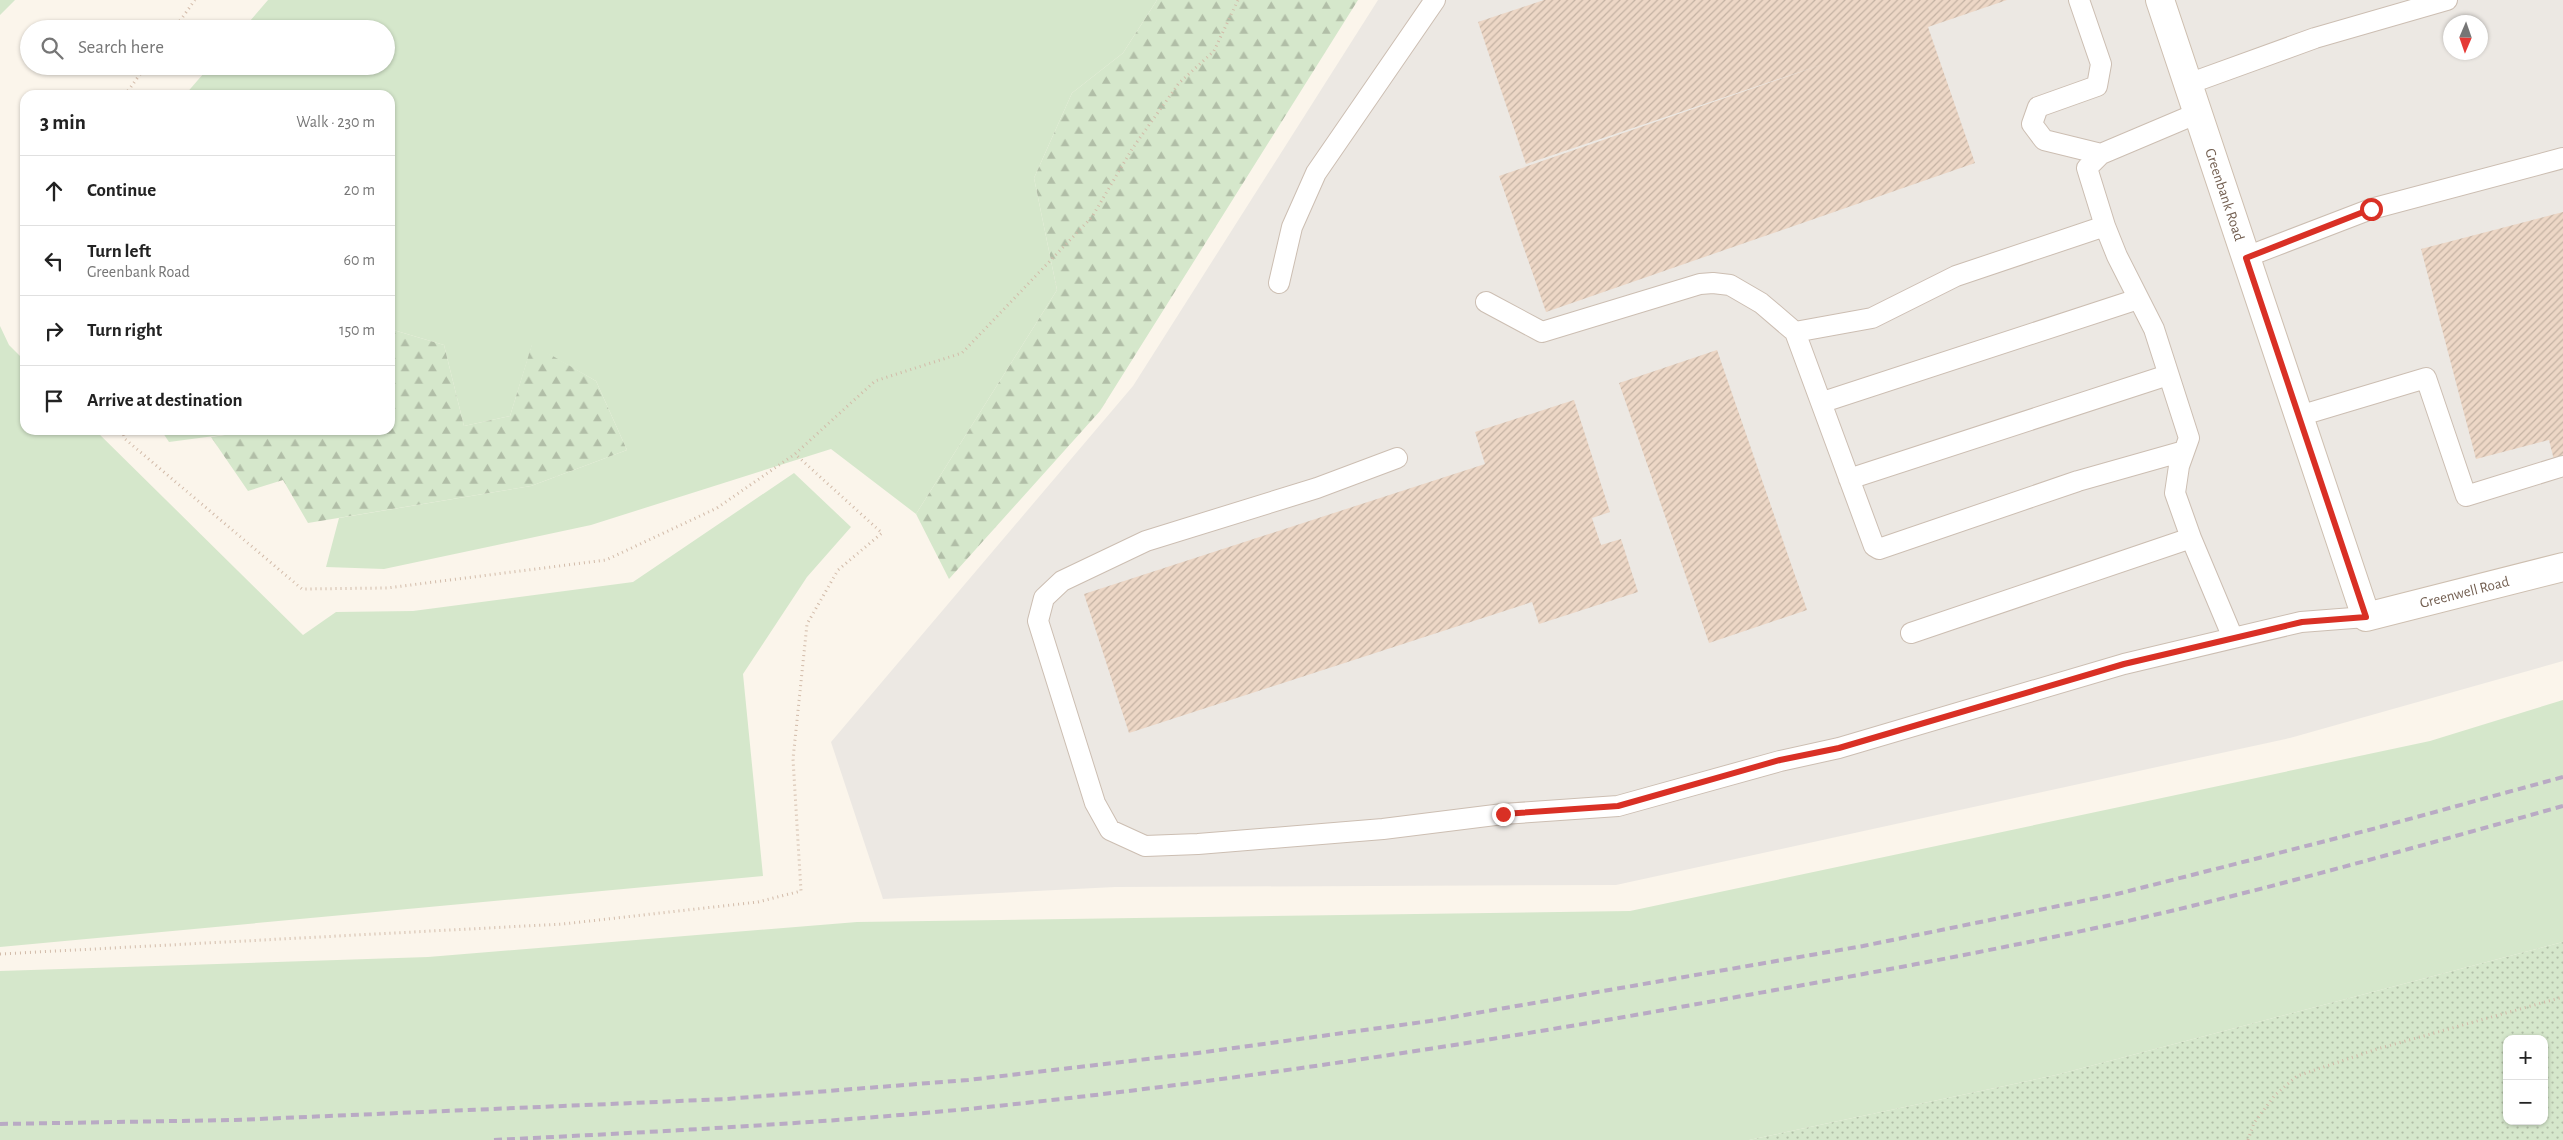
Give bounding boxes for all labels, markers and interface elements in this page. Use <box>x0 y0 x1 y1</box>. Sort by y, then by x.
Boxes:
north arrow <box>2443 15 2488 60</box>
search box <box>20 20 395 75</box>
icon: search <box>38 34 66 62</box>
text: Search here <box>78 38 164 57</box>
text: 3 min <box>40 112 86 133</box>
text: Walk · 230 m <box>296 114 375 130</box>
street label: Greenbank Road <box>2202 146 2247 243</box>
icon: ahead <box>40 177 68 205</box>
text: Continue <box>87 181 156 200</box>
text: 20 m <box>344 182 375 198</box>
route start <box>2360 198 2383 221</box>
text: Turn left <box>87 242 151 261</box>
icon: left <box>40 247 68 275</box>
text: 60 m <box>344 252 375 268</box>
text: Greenbank Road <box>87 264 190 280</box>
icon: right <box>40 317 68 345</box>
text: Turn right <box>87 321 162 340</box>
text: 150 m <box>339 322 375 338</box>
icon: arrive <box>40 387 68 415</box>
text: Arrive at destination <box>87 391 243 410</box>
street label: Greenwell Road <box>2418 574 2511 611</box>
route end <box>1492 803 1515 826</box>
map controls <box>2503 1035 2548 1125</box>
button: + <box>2503 1035 2548 1080</box>
button: − <box>2503 1080 2548 1125</box>

